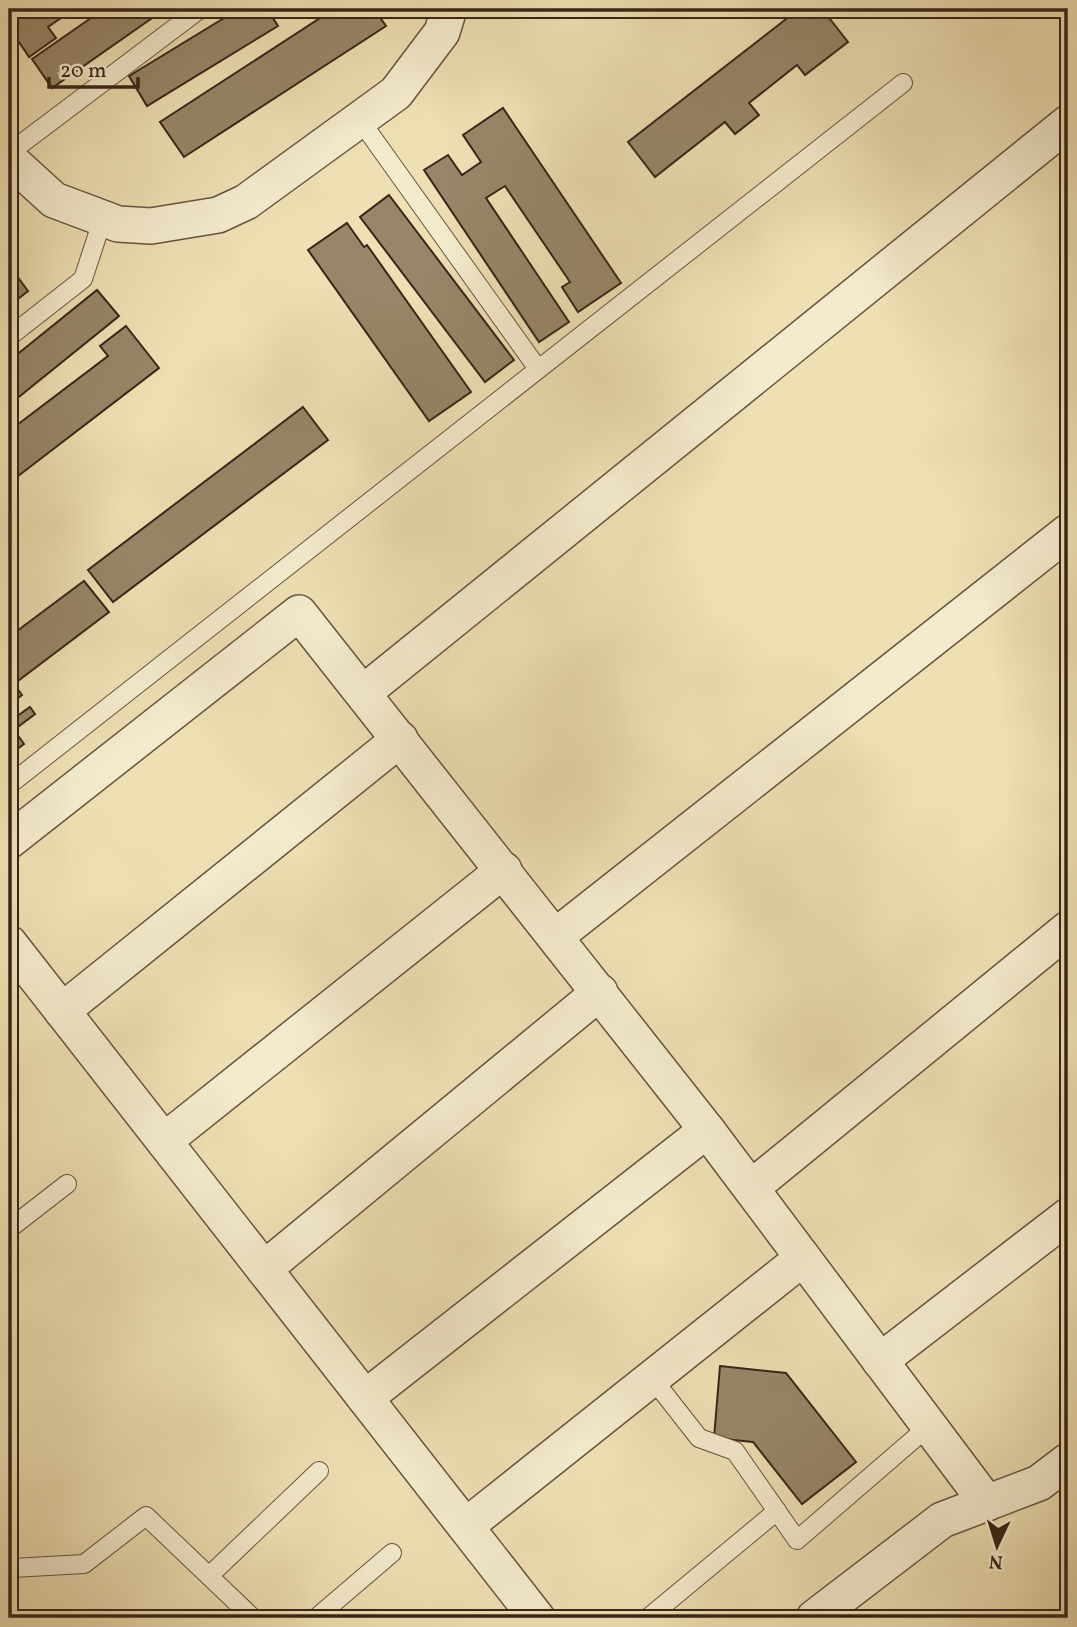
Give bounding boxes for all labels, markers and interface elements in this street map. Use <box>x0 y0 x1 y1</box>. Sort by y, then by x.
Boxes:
scale bar <box>49 46 138 90</box>
text: 20 m <box>60 57 106 86</box>
north arrow <box>962 1512 1032 1582</box>
text: N <box>988 1547 1004 1574</box>

